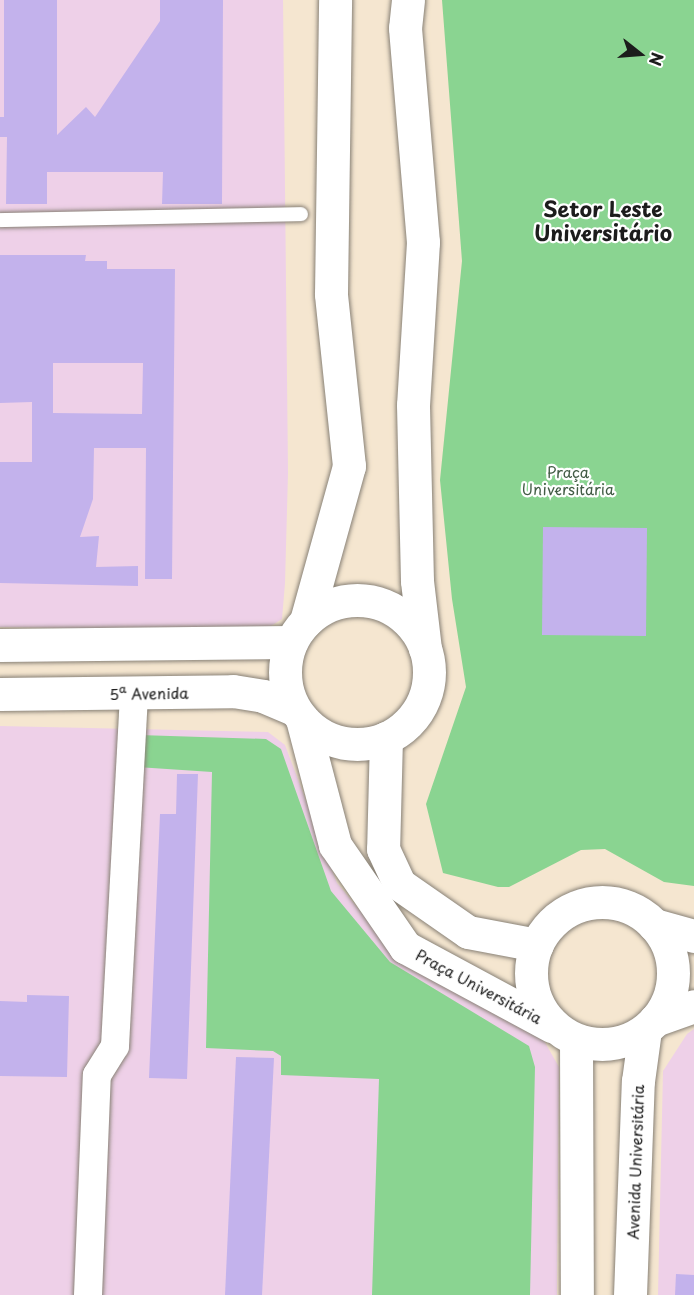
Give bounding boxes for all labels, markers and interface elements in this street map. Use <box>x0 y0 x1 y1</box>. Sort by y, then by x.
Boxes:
north arrow <box>610 24 670 84</box>
text: N <box>644 50 671 69</box>
district label: Setor Leste Universitário <box>534 195 672 245</box>
park label: Praça Universitária <box>522 462 614 497</box>
street label: 5ª Avenida <box>109 683 189 703</box>
street label: Praça Universitária <box>413 945 545 1027</box>
street label: Avenida Universitária <box>623 1084 647 1240</box>

